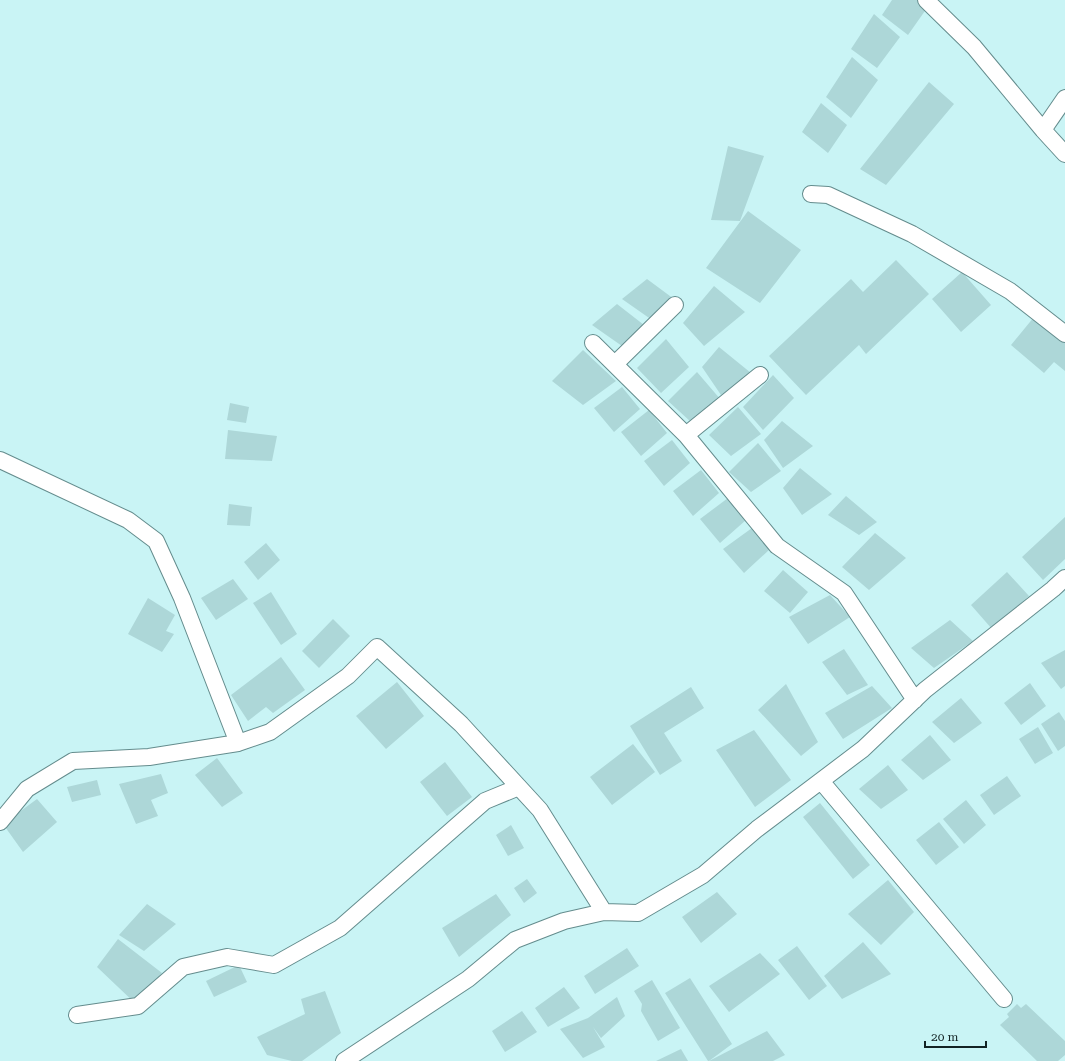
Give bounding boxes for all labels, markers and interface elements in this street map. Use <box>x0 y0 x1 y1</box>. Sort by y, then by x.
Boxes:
scale bar <box>925 1023 986 1049</box>
text: 20 m <box>931 1030 958 1044</box>

